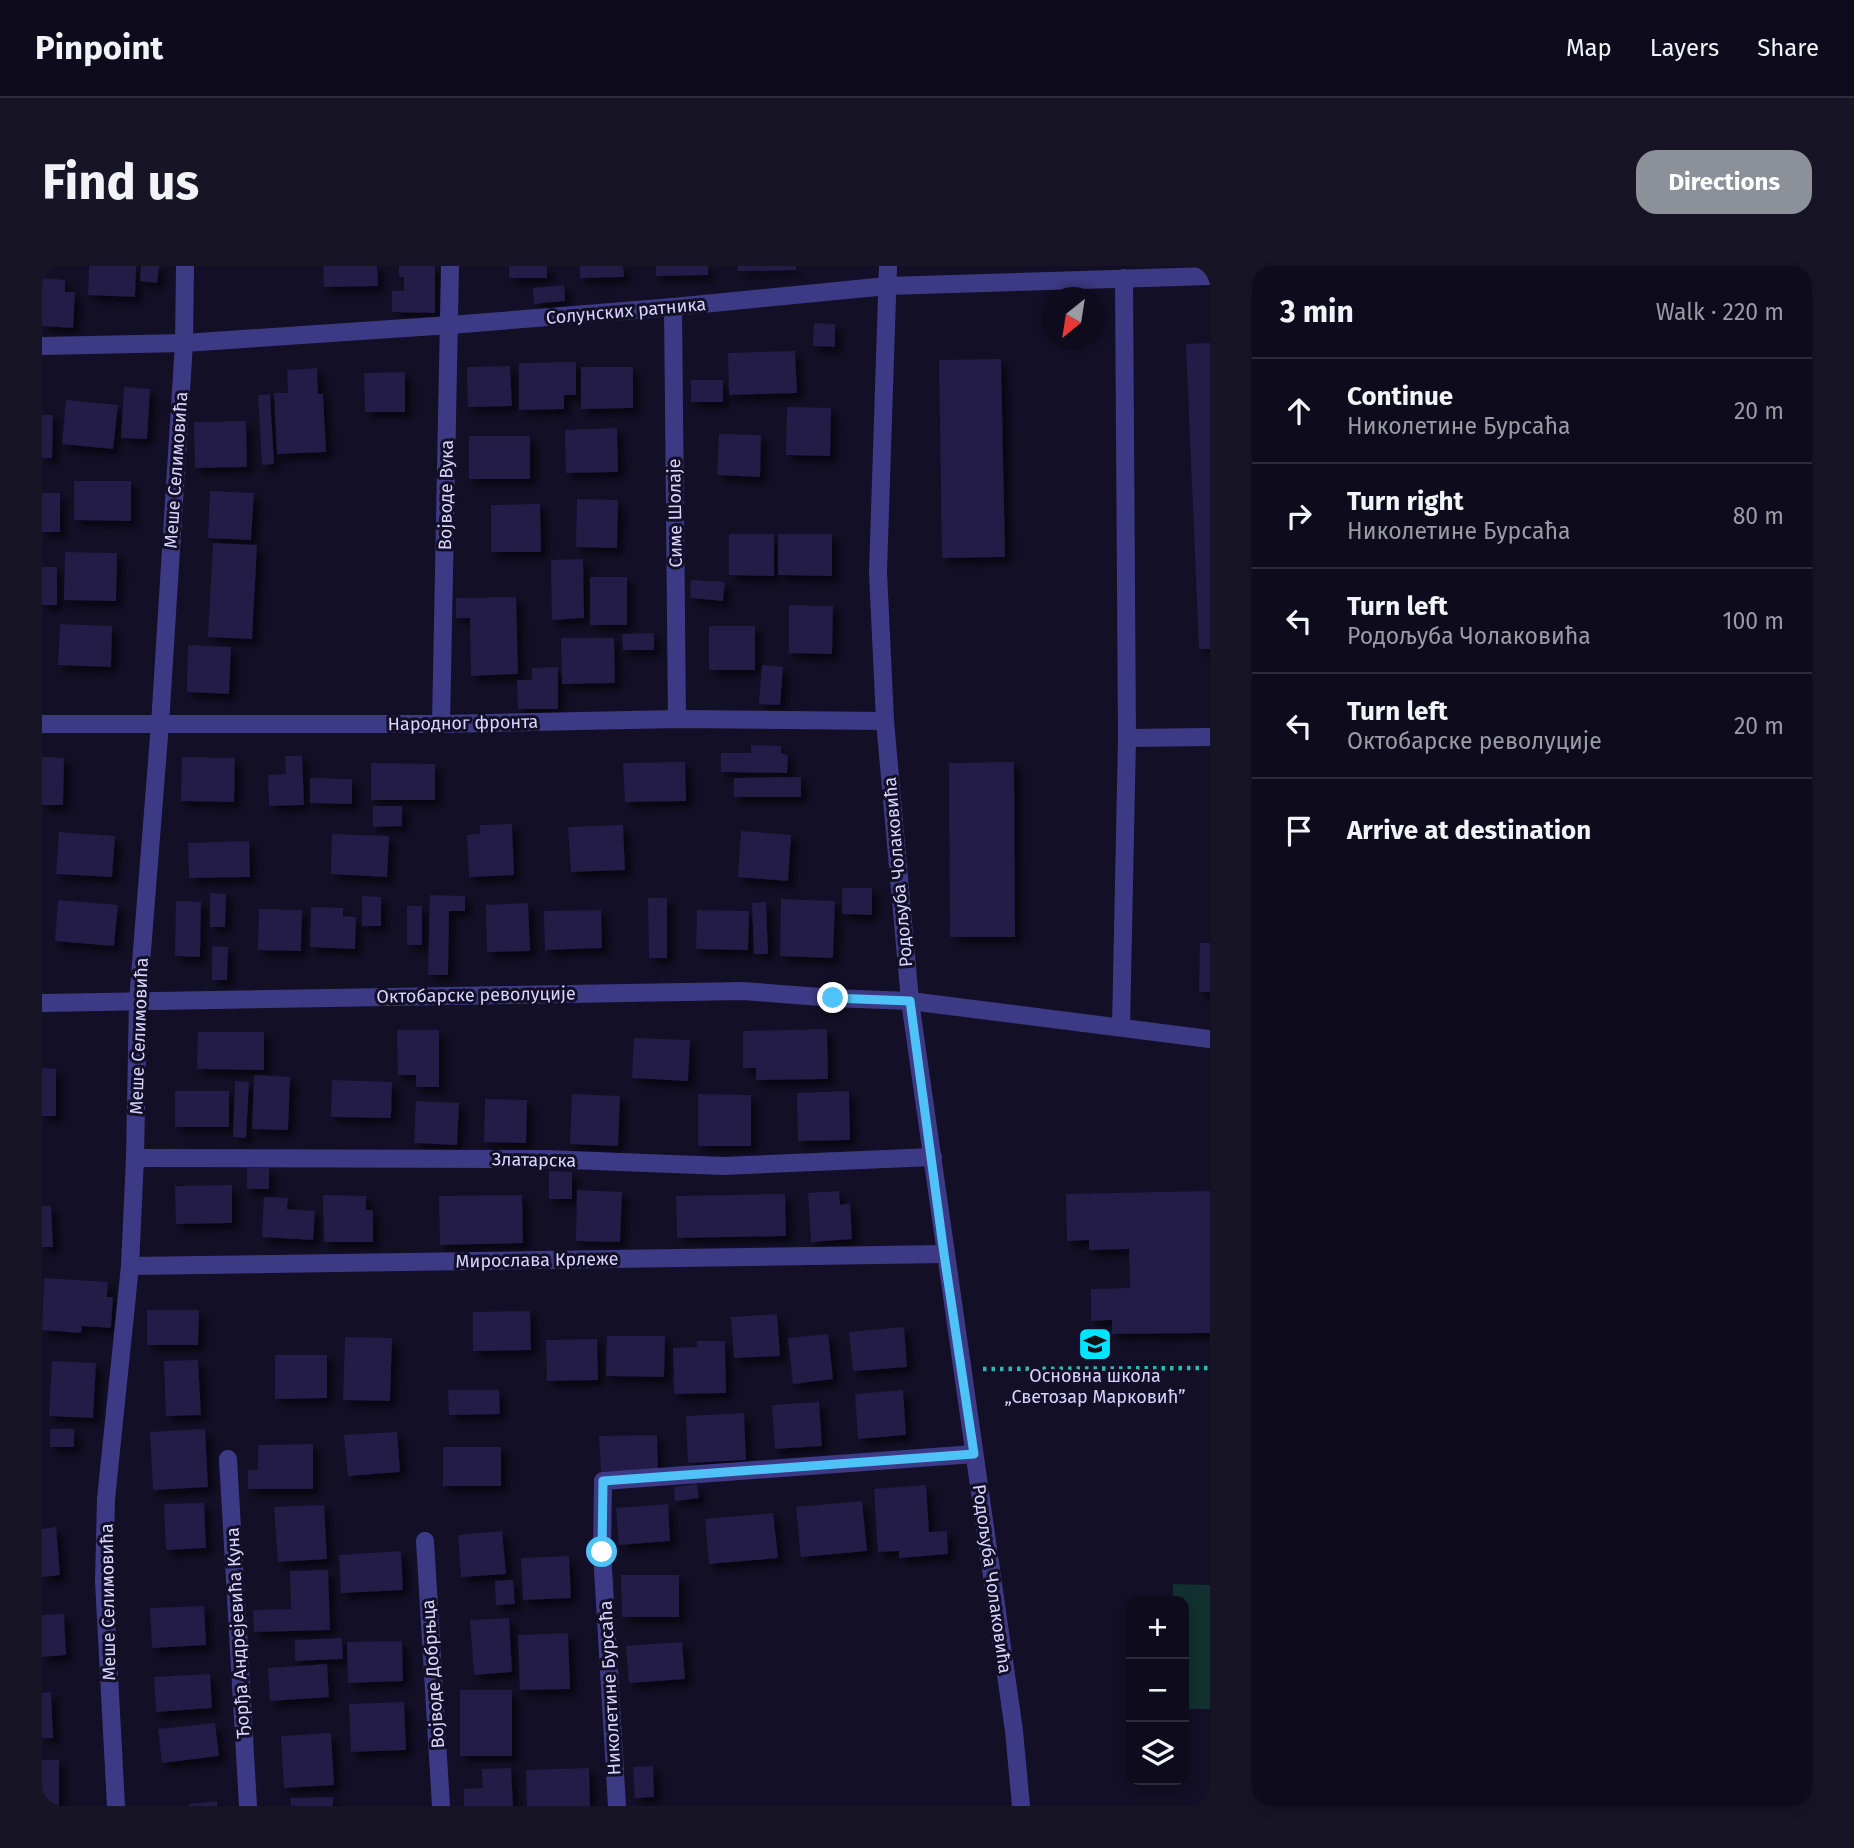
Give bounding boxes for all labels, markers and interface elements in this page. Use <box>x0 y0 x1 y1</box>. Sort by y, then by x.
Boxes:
text: Pinpoint <box>35 28 163 68</box>
text: Map <box>1566 34 1612 62</box>
text: Layers <box>1650 34 1719 62</box>
text: Share <box>1757 34 1819 62</box>
button: Directions <box>1636 150 1812 214</box>
text: Find us <box>42 153 199 212</box>
north arrow <box>1042 287 1105 350</box>
street label: Солунских ратника <box>545 293 707 329</box>
text: 3 min <box>1280 294 1354 330</box>
text: Walk · 220 m <box>1656 298 1784 326</box>
text: Continue <box>1347 381 1453 412</box>
street label: Меше Селимовића <box>160 391 192 549</box>
icon: ahead <box>1280 392 1318 430</box>
text: 20 m <box>1734 397 1784 425</box>
text: Николетине Бурсаћа <box>1347 412 1571 440</box>
street label: Војводе Вука <box>434 440 458 550</box>
street label: Симе Шолаје <box>663 458 687 568</box>
text: Turn right <box>1347 486 1464 517</box>
icon: right <box>1280 497 1318 535</box>
text: 80 m <box>1733 502 1784 530</box>
text: Николетине Бурсаћа <box>1347 517 1571 545</box>
text: Turn left <box>1347 591 1448 622</box>
icon: left <box>1280 602 1318 640</box>
text: 100 m <box>1723 607 1784 635</box>
text: Родољуба Чолаковића <box>1347 622 1591 650</box>
text: Turn left <box>1347 696 1448 727</box>
icon: left <box>1280 707 1318 745</box>
street label: Народног фронта <box>388 711 538 735</box>
text: 20 m <box>1734 712 1784 740</box>
text: Октобарске револуције <box>1347 727 1602 755</box>
street label: Родољуба Чолаковића <box>879 776 917 968</box>
icon: arrive <box>1280 812 1318 850</box>
text: Arrive at destination <box>1347 815 1591 846</box>
street label: Меше Селимовића <box>125 957 153 1115</box>
street label: Октобарске револуције <box>376 982 576 1008</box>
route end <box>817 982 848 1013</box>
street label: Златарска <box>492 1148 576 1172</box>
street label: Мирослава Крлеже <box>455 1248 619 1272</box>
school or university icon: Основна школа „Светозар Марковић” <box>1076 1325 1114 1363</box>
place label: Основна школа „Светозар Марковић” <box>1005 1365 1185 1408</box>
street label: Родољуба Чолаковића <box>968 1483 1016 1675</box>
street label: Меше Селимовића <box>96 1523 120 1681</box>
street label: Ђорђа Андрејевића Куна <box>221 1527 255 1739</box>
route start <box>586 1536 617 1567</box>
map controls <box>1126 1596 1189 1785</box>
button: + <box>1126 1596 1189 1659</box>
street label: Војводе Добрњца <box>417 1599 449 1749</box>
street label: Николетине Бурсаћа <box>594 1600 626 1776</box>
button: − <box>1126 1659 1189 1722</box>
button: layers <box>1126 1722 1189 1785</box>

